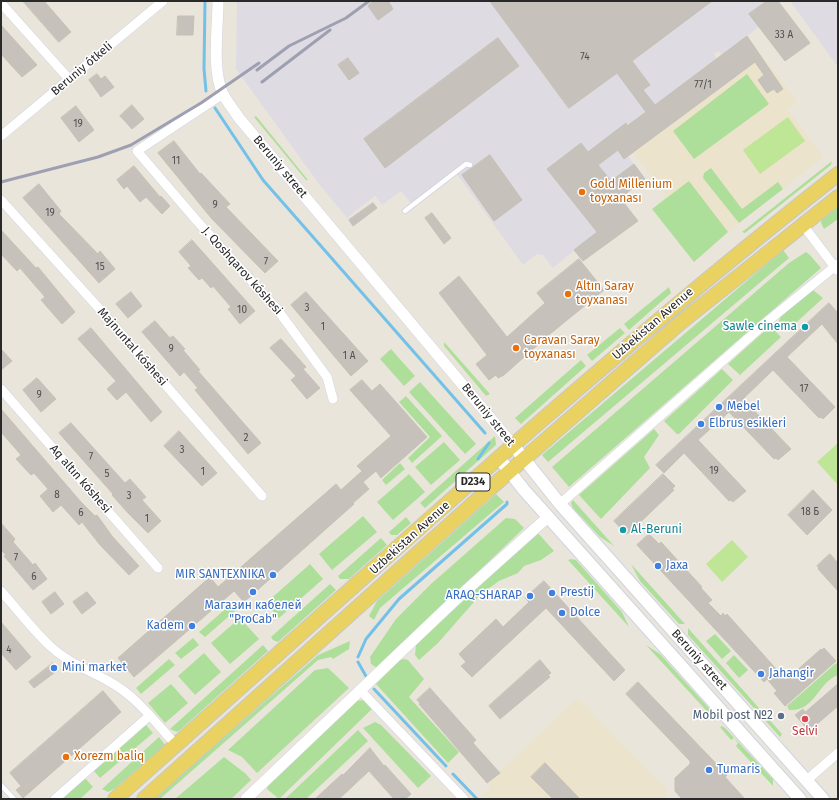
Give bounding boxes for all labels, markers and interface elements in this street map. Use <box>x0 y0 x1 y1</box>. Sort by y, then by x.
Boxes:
house number: 33 А <box>775 29 793 41</box>
street label: Beruniy ótkeli <box>48 39 116 99</box>
house number: 74 <box>580 51 590 63</box>
house number: 77/1 <box>694 79 712 91</box>
house number: 19 <box>73 118 83 130</box>
street label: Beruniy street <box>250 133 310 201</box>
house number: 11 <box>172 155 180 167</box>
place label: Gold Millenium toyxanası <box>590 178 672 206</box>
marker: Gold Millenium toyxanası <box>577 187 587 197</box>
house number: 9 <box>212 199 218 211</box>
house number: 19 <box>45 207 55 219</box>
street label: J. Qoshqarov kóshesi <box>199 224 285 318</box>
house number: 7 <box>264 256 268 268</box>
house number: 15 <box>95 261 105 273</box>
place label: Altın Saray toyxanası <box>576 280 634 308</box>
street label: Uzbekistan Avenue <box>610 285 696 363</box>
marker: Altın Saray toyxanası <box>563 289 573 299</box>
house number: 3 <box>305 302 309 314</box>
house number: 10 <box>237 304 247 316</box>
street label: Majnuntal kóshesi <box>94 305 170 389</box>
place label: Sawle cinema <box>723 320 797 334</box>
house number: 1 <box>321 321 325 333</box>
marker: Sawle cinema <box>800 322 810 332</box>
place label: Caravan Saray toyxanası <box>524 334 600 362</box>
house number: 9 <box>168 343 174 355</box>
marker: Caravan Saray toyxanası <box>511 343 521 353</box>
house number: 1 А <box>343 350 355 362</box>
street label: Beruniy street <box>458 381 518 449</box>
house number: 17 <box>800 383 808 395</box>
house number: 9 <box>36 389 42 401</box>
place label: Mebel <box>727 400 760 414</box>
marker: Mebel <box>714 402 724 412</box>
place label: Elbrus esikleri <box>709 417 786 431</box>
marker: Elbrus esikleri <box>696 419 706 429</box>
house number: 2 <box>244 432 248 444</box>
street label: Aq altın kóshesi <box>46 442 114 516</box>
house number: 3 <box>180 444 184 456</box>
house number: 7 <box>89 451 93 463</box>
house number: 19 <box>709 465 719 477</box>
house number: 1 <box>201 466 205 478</box>
house number: 5 <box>104 468 110 480</box>
road number: D234 <box>456 473 490 491</box>
house number: 8 <box>54 489 60 501</box>
house number: 3 <box>127 490 131 502</box>
street label: Uzbekistan Avenue <box>367 498 453 578</box>
house number: 18 Б <box>801 506 819 518</box>
house number: 6 <box>78 507 84 519</box>
house number: 1 <box>145 513 149 525</box>
place label: Al-Beruni <box>631 523 682 537</box>
marker: Al-Beruni <box>618 525 628 535</box>
house number: 7 <box>14 552 18 564</box>
place label: Jaxa <box>666 559 688 573</box>
marker: Jaxa <box>653 561 663 571</box>
place label: MIR SANTEXNIKA <box>175 568 265 582</box>
marker: MIR SANTEXNIKA <box>268 570 278 580</box>
house number: 6 <box>31 571 37 583</box>
place label: Prestij <box>560 586 594 600</box>
marker: Магазин кабелей "ProCab" <box>248 587 258 597</box>
marker: Prestij <box>547 588 557 598</box>
place label: ARAQ-SHARAP <box>446 589 522 603</box>
marker: ARAQ-SHARAP <box>525 591 535 601</box>
place label: Магазин кабелей "ProCab" <box>204 599 302 627</box>
place label: Dolce <box>570 606 600 620</box>
marker: Dolce <box>557 608 567 618</box>
place label: Kadem <box>146 619 184 633</box>
marker: Kadem <box>187 621 197 631</box>
street label: Beruniy street <box>668 627 730 693</box>
house number: 4 <box>6 644 12 656</box>
place label: Mini market <box>62 661 127 675</box>
marker: Mini market <box>49 663 59 673</box>
place label: Jahangir <box>769 667 814 681</box>
marker: Jahangir <box>756 669 766 679</box>
place label: Mobil post №2 <box>693 709 773 723</box>
marker: Mobil post №2 <box>776 711 786 721</box>
marker: Selvi <box>800 714 810 724</box>
place label: Selvi <box>792 725 818 739</box>
place label: Xorezm baliq <box>74 750 144 764</box>
marker: Xorezm baliq <box>61 752 71 762</box>
place label: Tumaris <box>717 763 760 777</box>
marker: Tumaris <box>704 765 714 775</box>

